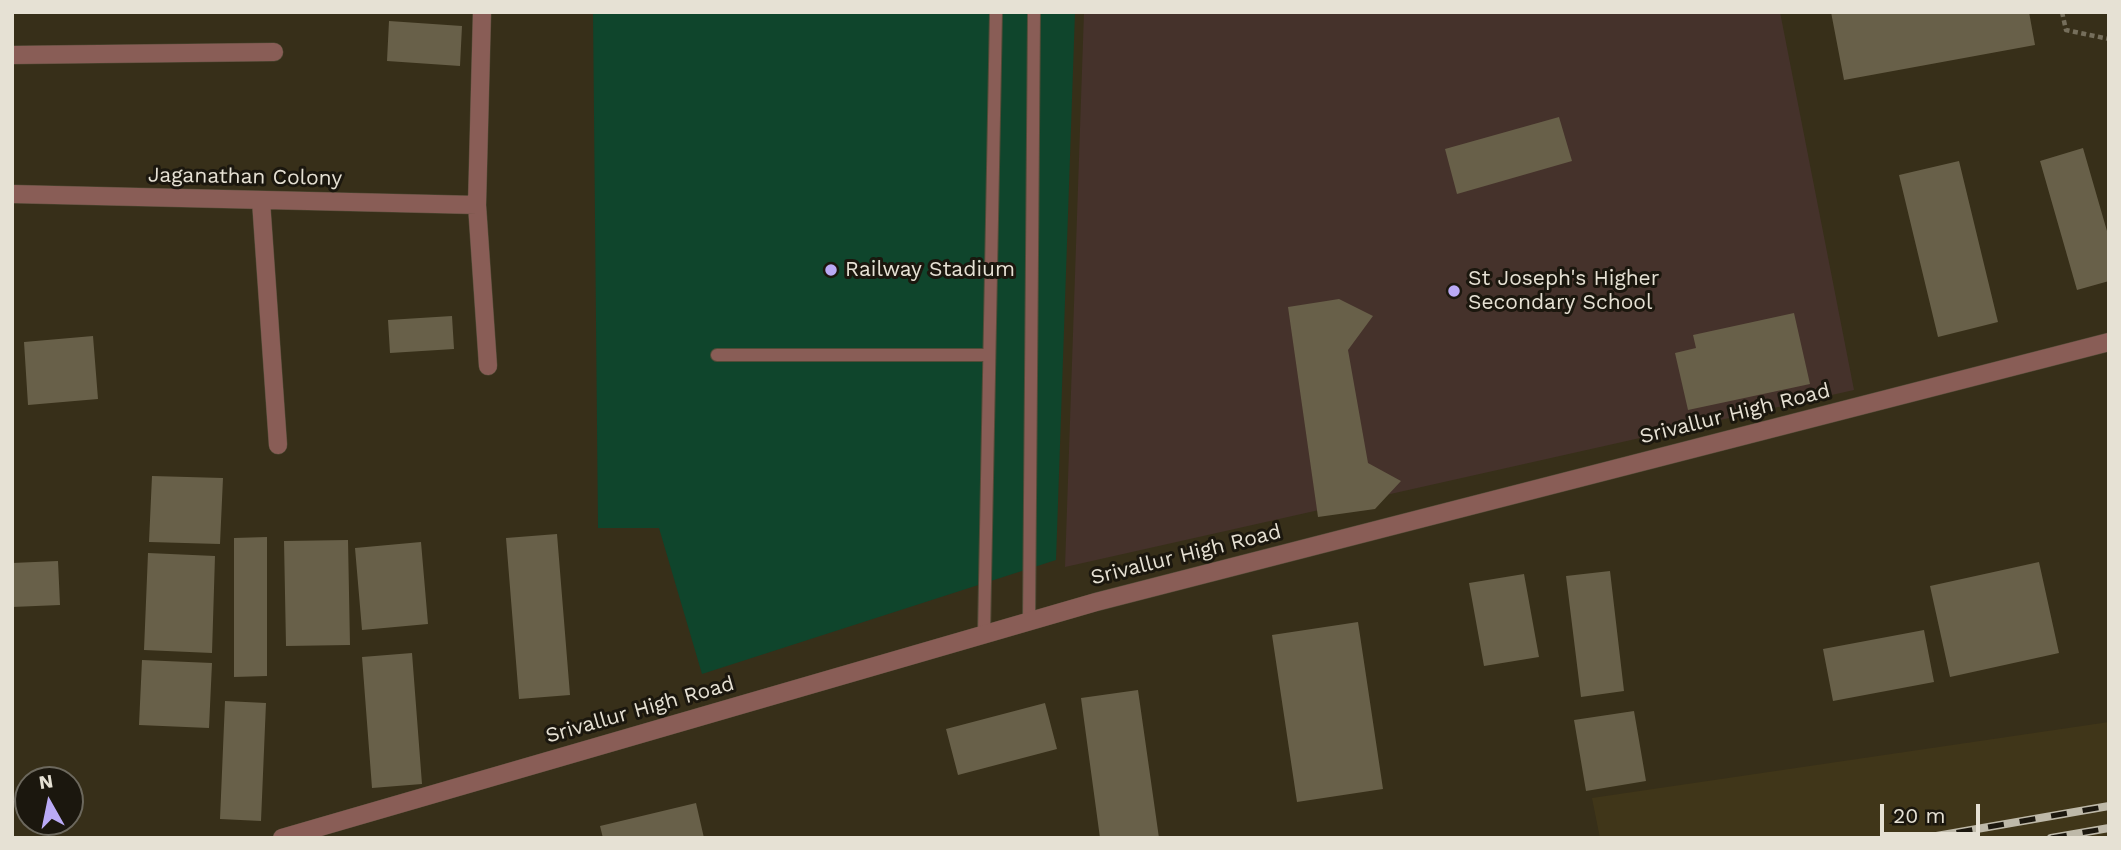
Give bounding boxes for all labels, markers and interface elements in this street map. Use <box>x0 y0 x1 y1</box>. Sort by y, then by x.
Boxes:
street label: Jaganathan Colony <box>148 163 342 191</box>
place label: Railway Stadium <box>845 257 1015 283</box>
marker: Railway Stadium <box>823 262 839 278</box>
place label: St Joseph's Higher Secondary School <box>1468 266 1659 316</box>
marker: St Joseph's Higher Secondary School <box>1446 283 1462 299</box>
street label: Srivallur High Road <box>1637 378 1833 450</box>
street label: Srivallur High Road <box>1088 519 1284 591</box>
street label: Srivallur High Road <box>543 671 737 749</box>
north arrow <box>14 766 84 836</box>
text: N <box>37 769 55 794</box>
scale bar <box>1883 790 1983 834</box>
text: 20 m <box>1893 803 1945 828</box>

